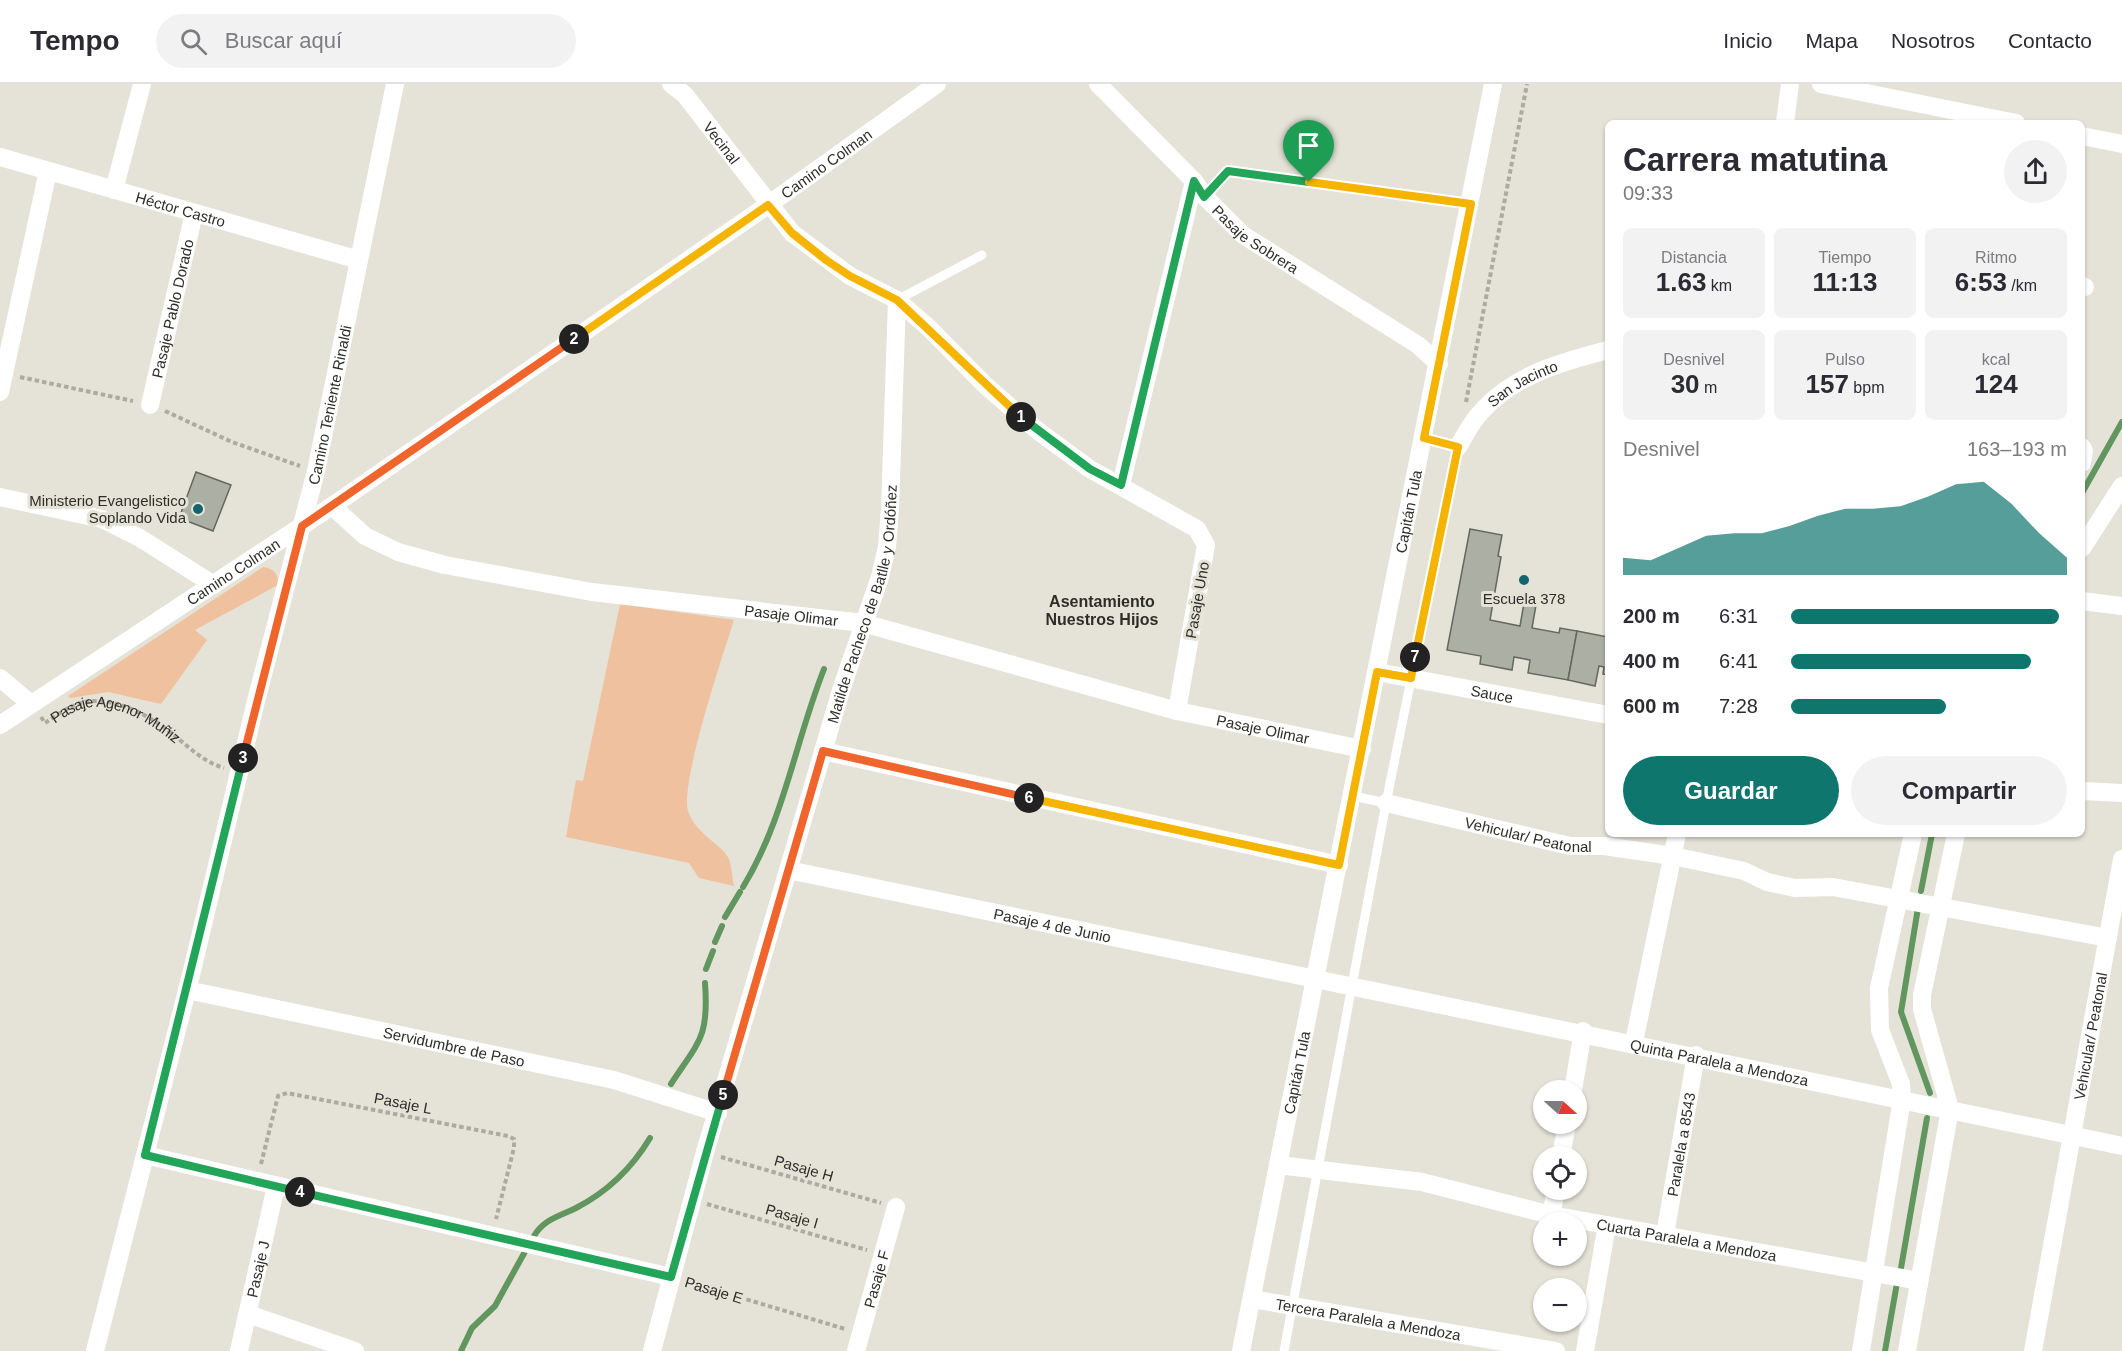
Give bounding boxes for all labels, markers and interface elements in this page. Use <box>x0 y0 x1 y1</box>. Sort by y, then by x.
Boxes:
search box <box>156 14 576 68</box>
text: Tempo <box>30 25 120 56</box>
icon: search <box>177 25 210 58</box>
text: Buscar aquí <box>225 28 342 53</box>
text: Inicio <box>1723 29 1772 52</box>
text: Mapa <box>1805 29 1858 52</box>
text: Nosotros <box>1891 29 1975 52</box>
text: Contacto <box>2008 29 2092 52</box>
street label: Vecinal <box>700 118 743 167</box>
pin <box>1283 120 1334 182</box>
street label: Camino Colman <box>777 125 875 202</box>
icon: arrive <box>1292 129 1325 162</box>
button: share <box>2004 140 2067 203</box>
text: Carrera matutina <box>1623 141 1887 178</box>
text: 09:33 <box>1623 182 1673 204</box>
street label: Héctor Castro <box>134 188 228 230</box>
street label: Pasaje Sobrera <box>1209 201 1302 277</box>
street label: Pasaje Pablo Dorado <box>148 237 196 380</box>
text: Distancia <box>1661 249 1727 266</box>
text: Tiempo <box>1819 249 1871 266</box>
text: Ritmo <box>1975 249 2017 266</box>
text: 1.63 <box>1656 267 1706 297</box>
text: 11:13 <box>1812 267 1878 297</box>
text: 6:53 <box>1955 267 2007 297</box>
text: km <box>1706 277 1732 294</box>
text: /km <box>2007 277 2037 294</box>
street label: Camino Teniente Rinaldi <box>304 323 354 486</box>
pin: 2 <box>559 324 589 354</box>
text: 2 <box>570 330 578 347</box>
text: Desnivel <box>1663 351 1725 368</box>
text: Pulso <box>1825 351 1865 368</box>
text: kcal <box>1982 351 2010 368</box>
street label: San Jacinto <box>1484 357 1560 410</box>
text: 30 <box>1671 369 1700 399</box>
text: 157 <box>1806 369 1849 399</box>
text: 124 <box>1974 369 2018 399</box>
text: m <box>1700 379 1717 396</box>
text: bpm <box>1849 379 1884 396</box>
pin: 1 <box>1006 402 1036 432</box>
text: 1 <box>1017 408 1025 425</box>
text: Desnivel <box>1623 438 1700 460</box>
text: 163–193 m <box>1967 438 2067 460</box>
street label: Capitán Tula <box>1391 468 1425 554</box>
street label: Matilde Pacheco de Batlle y Ordóñez <box>823 484 899 725</box>
place label: Ministerio Evangelistico Soplando Vida <box>29 492 187 526</box>
marker: Ministerio Evangelistico Soplando Vida <box>191 502 205 516</box>
street label: Camino Colman <box>183 535 282 608</box>
street label: Pasaje Uno <box>1182 560 1212 640</box>
marker: Escuela 378 <box>1517 573 1531 587</box>
place label: Escuela 378 <box>1483 590 1565 607</box>
district label: Asentamiento Nuestros Hijos <box>1046 593 1159 628</box>
street label: Pasaje Olimar <box>743 601 839 629</box>
text: 200 m <box>1623 605 1680 627</box>
text: 6:31 <box>1719 605 1758 627</box>
pin: 7 <box>1400 642 1430 672</box>
text: 7 <box>1411 648 1419 665</box>
text: 400 m <box>1623 650 1680 672</box>
text: 6:41 <box>1719 650 1758 672</box>
street label: Sauce <box>1470 681 1514 706</box>
street label: Pasaje Agenor Muñiz <box>47 692 184 746</box>
text: 600 m <box>1623 695 1680 717</box>
text: 7:28 <box>1719 695 1758 717</box>
street label: Pasaje Olimar <box>1215 711 1311 746</box>
pin: 3 <box>228 743 258 773</box>
text: 3 <box>239 749 247 766</box>
button: Guardar <box>1623 756 1839 825</box>
button: Compartir <box>1851 756 2067 825</box>
pin: 6 <box>1014 783 1044 813</box>
text: 6 <box>1025 789 1033 806</box>
street label: Vehicular/ Peatonal <box>1463 813 1592 855</box>
street label: Pasaje 4 de Junio <box>992 904 1113 945</box>
street label: Vehicular/ Peatonal <box>2070 971 2110 1101</box>
street label: Servidumbre de Paso <box>382 1023 526 1070</box>
street label: Capitán Tula <box>1280 1029 1313 1115</box>
street label: Quinta Paralela a Mendoza <box>1629 1035 1811 1089</box>
pin: 5 <box>708 1080 738 1110</box>
north arrow <box>1533 1080 1587 1134</box>
map controls <box>1533 1080 1587 1332</box>
text: 5 <box>719 1086 727 1103</box>
street label: Pasaje L <box>373 1089 433 1117</box>
street label: Paralela a 8543 <box>1663 1091 1698 1198</box>
button: locate <box>1533 1146 1587 1200</box>
street label: Pasaje H <box>772 1151 836 1185</box>
pin: 4 <box>285 1177 315 1207</box>
text: 4 <box>296 1183 304 1200</box>
street label: Pasaje I <box>764 1200 820 1232</box>
button: + <box>1533 1212 1587 1266</box>
street label: Cuarta Paralela a Mendoza <box>1595 1215 1779 1264</box>
street label: Pasaje J <box>243 1239 272 1299</box>
street label: Pasaje F <box>860 1248 892 1310</box>
street label: Pasaje E <box>683 1273 745 1307</box>
button: − <box>1533 1278 1587 1332</box>
street label: Tercera Paralela a Mendoza <box>1274 1295 1463 1343</box>

